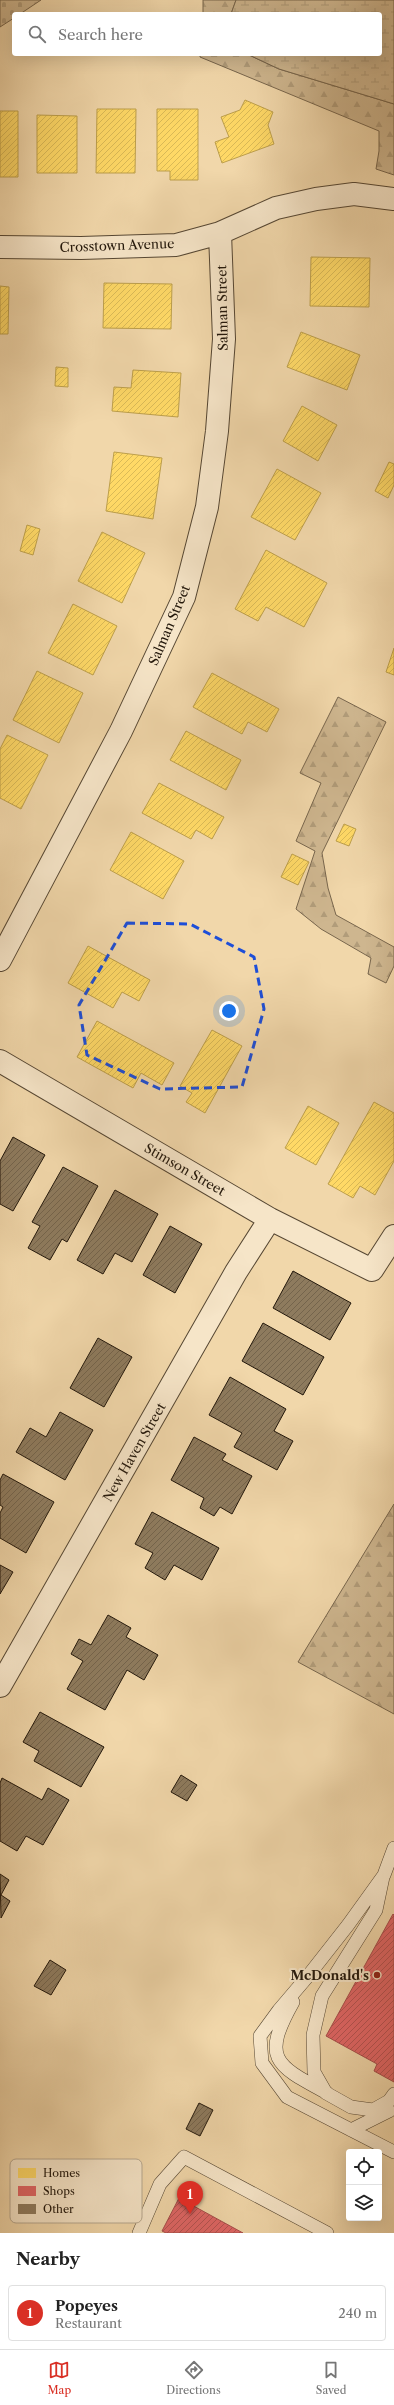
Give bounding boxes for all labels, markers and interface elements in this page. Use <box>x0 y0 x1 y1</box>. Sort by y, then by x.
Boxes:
search box <box>12 12 382 56</box>
icon: search <box>26 23 48 45</box>
text: Search here <box>58 25 143 44</box>
street label: Crosstown Avenue <box>59 235 175 255</box>
street label: Salman Street <box>213 265 231 351</box>
street label: Salman Street <box>145 582 193 668</box>
your location <box>219 1001 239 1021</box>
street label: Stimson Street <box>142 1139 229 1199</box>
street label: New Haven Street <box>99 1399 169 1504</box>
place label: McDonald's <box>290 1967 369 1983</box>
marker: McDonald's <box>372 1970 382 1980</box>
map controls <box>346 2149 382 2221</box>
button: locate <box>346 2149 382 2185</box>
legend <box>10 2159 142 2223</box>
text: Homes <box>43 2166 80 2180</box>
pin: 1 <box>177 2181 203 2214</box>
text: Shops <box>43 2184 75 2198</box>
button: layers <box>346 2185 382 2221</box>
text: Other <box>43 2202 74 2216</box>
text: Nearby <box>16 2249 80 2269</box>
text: Popeyes <box>55 2296 118 2315</box>
text: 1 <box>27 2305 33 2321</box>
text: 240 m <box>338 2305 377 2321</box>
text: Restaurant <box>55 2315 122 2331</box>
tab: Map <box>48 2359 71 2397</box>
tab: Directions <box>166 2359 221 2397</box>
tab: Saved <box>316 2359 346 2397</box>

